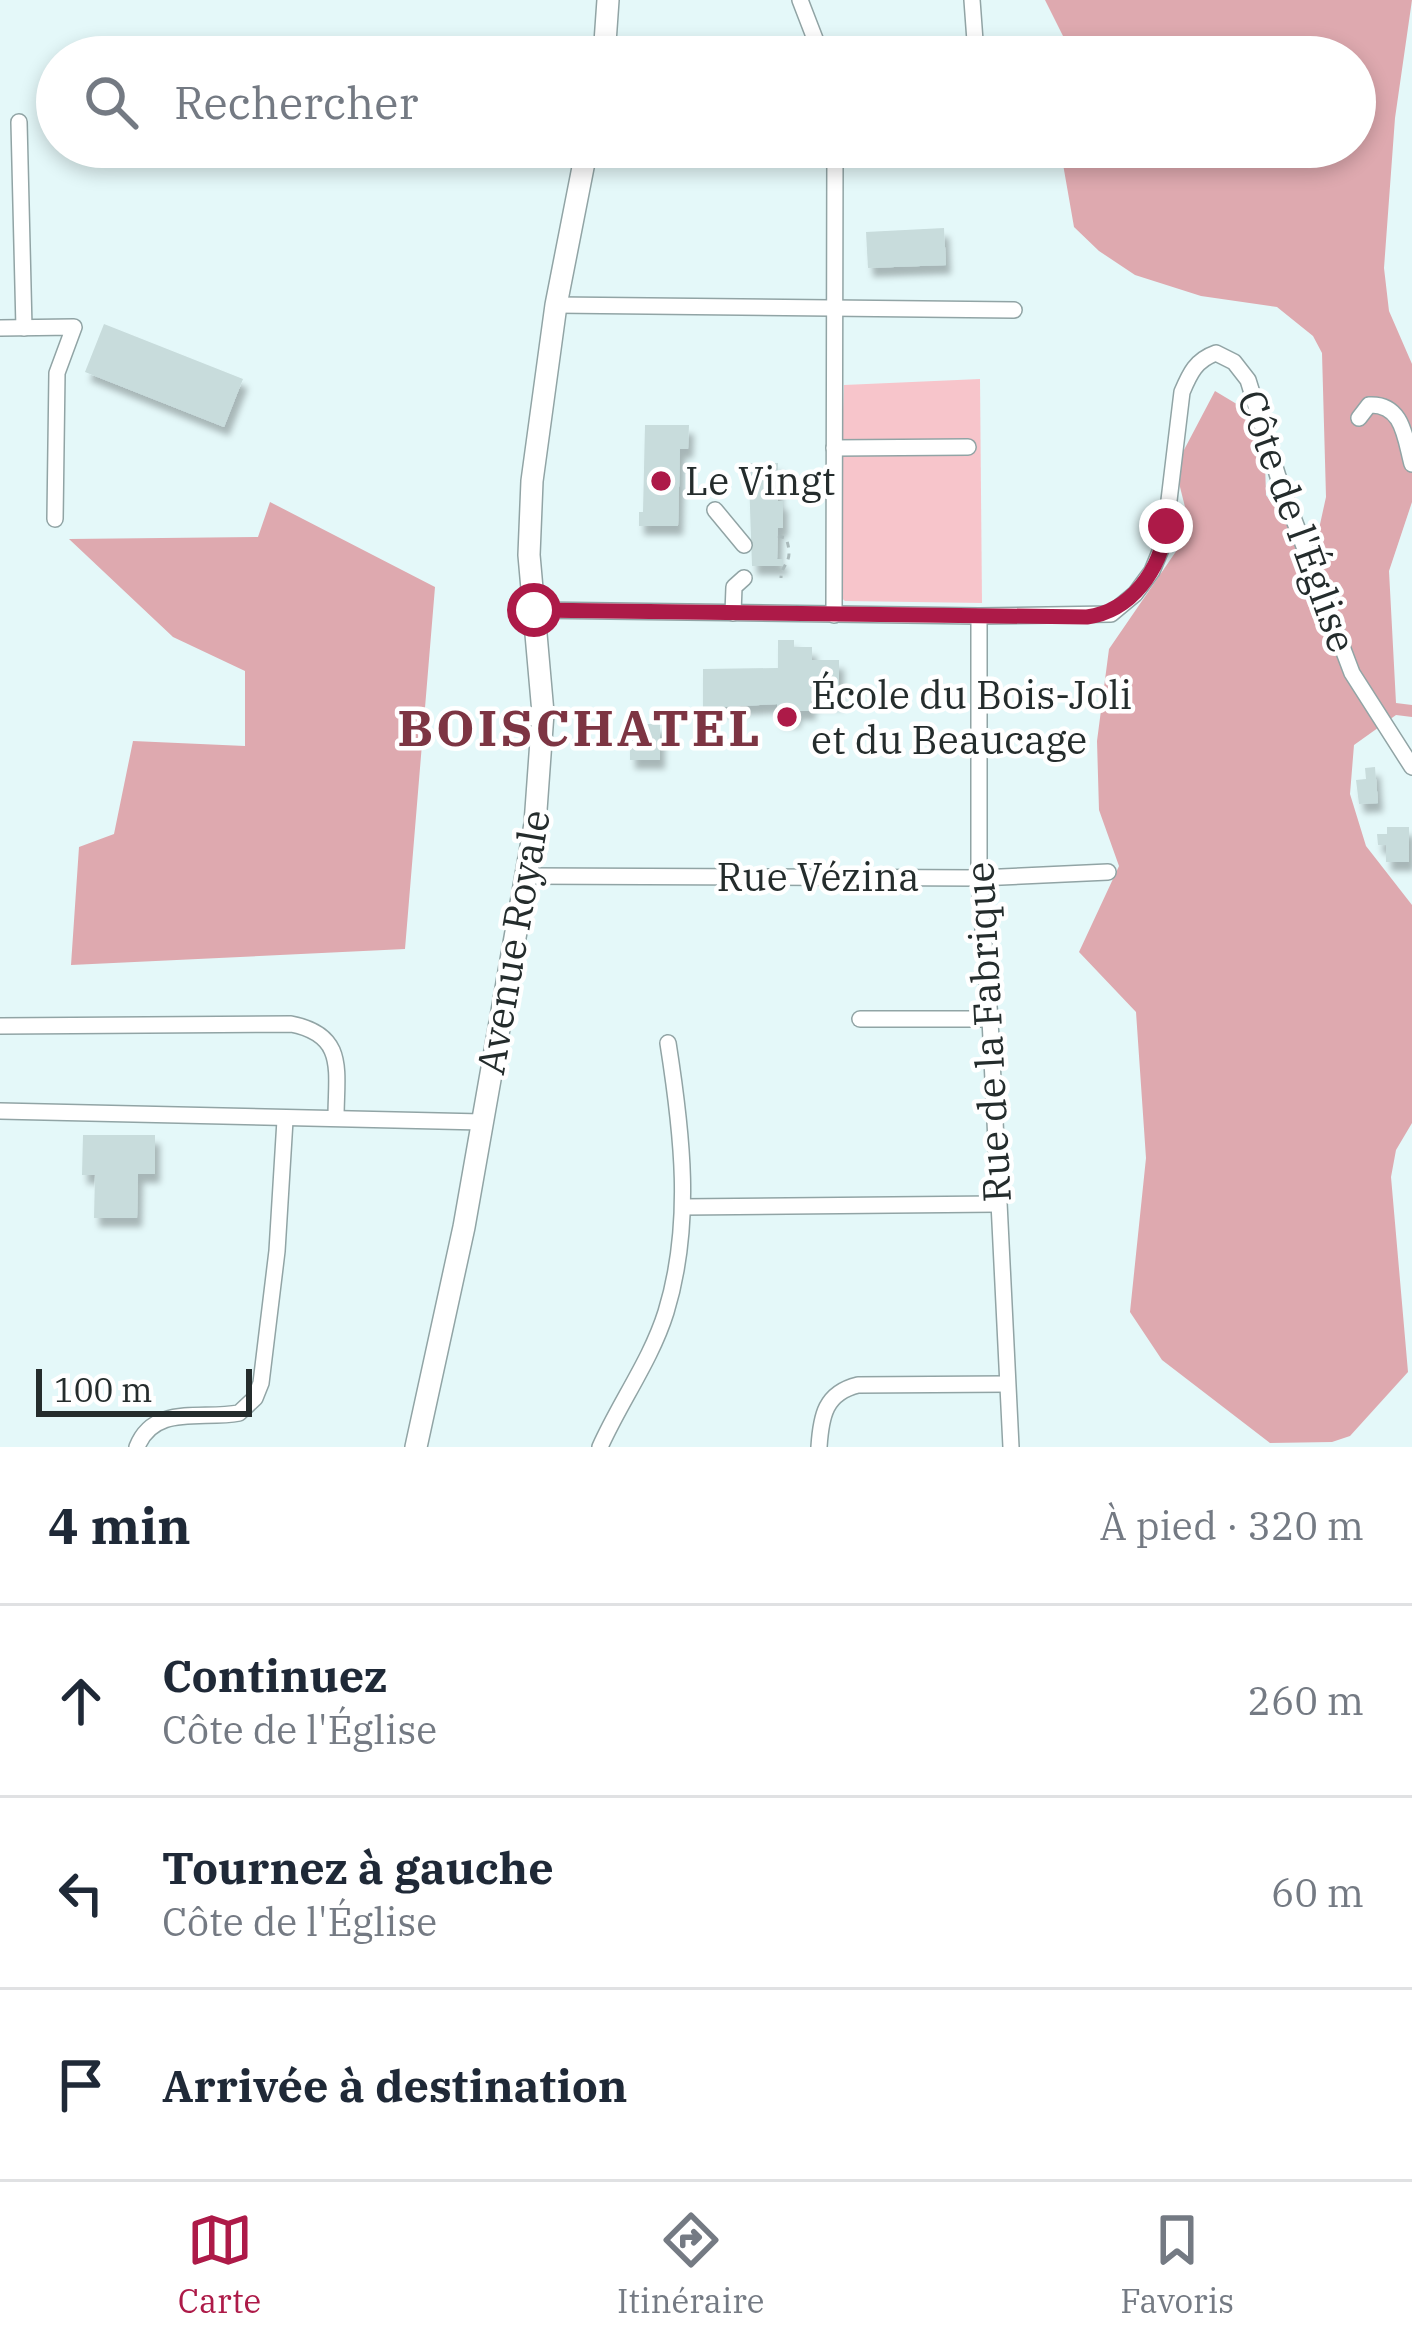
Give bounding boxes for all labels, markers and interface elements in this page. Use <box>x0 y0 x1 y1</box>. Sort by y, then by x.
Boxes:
search box <box>36 36 1376 168</box>
icon: search <box>78 69 144 135</box>
text: Rechercher <box>174 73 418 131</box>
street label: Côte de l'Église <box>1226 383 1368 659</box>
place label: Le Vingt <box>685 455 835 506</box>
marker: Le Vingt <box>648 468 674 494</box>
route end <box>1139 499 1193 553</box>
route start <box>507 583 561 637</box>
place label: École du Bois-Joli et du Beaucage <box>811 669 1132 765</box>
district label: BOISCHATEL <box>397 694 763 760</box>
marker: École du Bois-Joli et du Beaucage <box>774 704 800 730</box>
street label: Avenue Royale <box>464 806 561 1078</box>
street label: Rue Vézina <box>717 851 919 902</box>
street label: Rue de la Fabrique <box>953 861 1022 1204</box>
scale bar <box>36 1363 252 1416</box>
text: 100 m <box>54 1368 153 1411</box>
text: 4 min <box>48 1492 191 1558</box>
text: À pied · 320 m <box>1100 1500 1364 1551</box>
text: Continuez <box>162 1646 387 1704</box>
icon: ahead <box>48 1668 114 1734</box>
text: 260 m <box>1248 1675 1364 1726</box>
text: Côte de l'Église <box>162 1704 437 1755</box>
text: Tournez à gauche <box>162 1838 554 1896</box>
icon: left <box>48 1860 114 1926</box>
text: 60 m <box>1271 1867 1364 1918</box>
text: Côte de l'Église <box>162 1896 437 1947</box>
icon: arrive <box>48 2052 114 2118</box>
text: Arrivée à destination <box>162 2056 628 2114</box>
tab: Carte <box>178 2207 261 2322</box>
tab: Itinéraire <box>617 2207 765 2322</box>
tab: Favoris <box>1120 2207 1234 2322</box>

